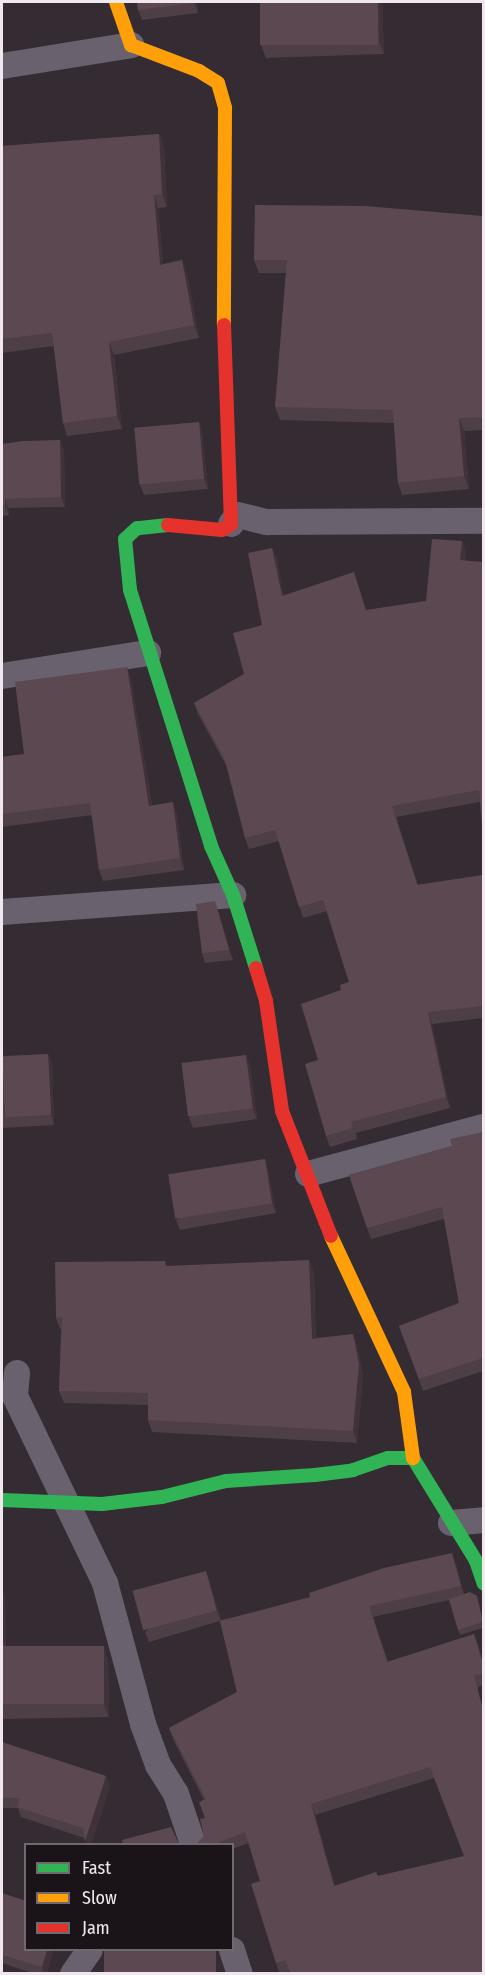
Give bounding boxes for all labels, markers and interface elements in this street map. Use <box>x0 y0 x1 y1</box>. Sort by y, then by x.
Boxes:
legend <box>24 1843 234 1951</box>
text: Fast <box>82 1857 111 1879</box>
text: Slow <box>82 1887 117 1909</box>
text: Jam <box>82 1917 110 1939</box>

